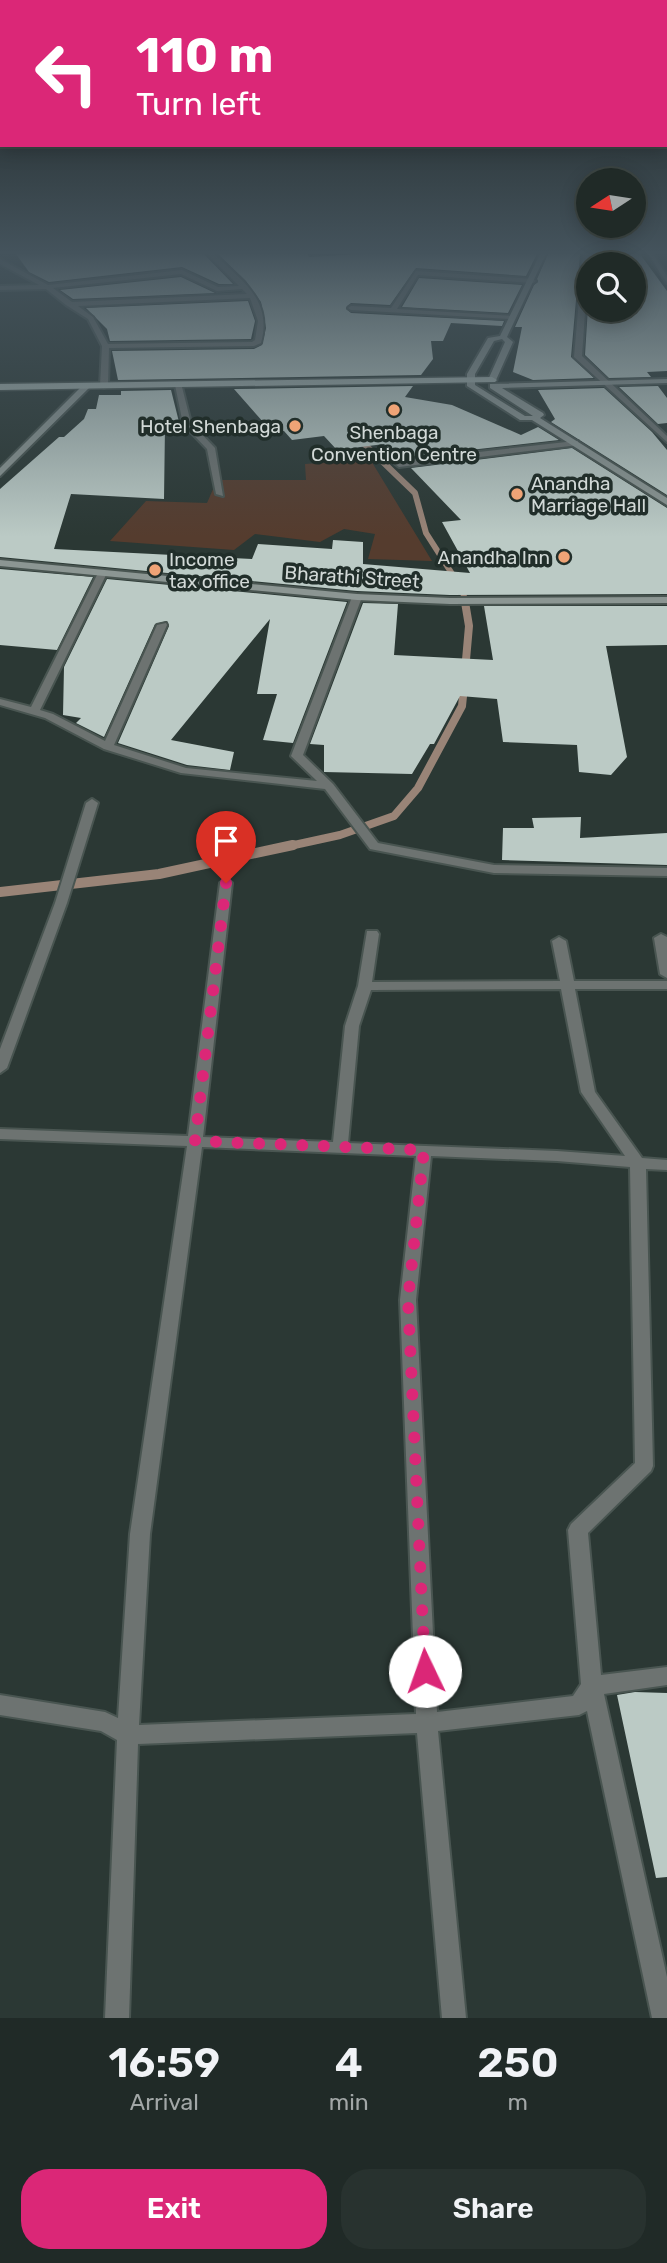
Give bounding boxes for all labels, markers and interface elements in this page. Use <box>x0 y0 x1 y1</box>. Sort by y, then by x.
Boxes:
text: 110 m <box>136 26 273 84</box>
icon: left <box>21 28 112 119</box>
text: Turn left <box>136 85 261 123</box>
north arrow <box>576 168 646 238</box>
map controls <box>576 168 646 322</box>
button: search <box>576 252 646 322</box>
marker: Shenbaga Convention Centre <box>386 402 402 418</box>
place label: Hotel Shenbaga <box>140 415 281 438</box>
marker: Hotel Shenbaga <box>287 418 303 434</box>
place label: Shenbaga Convention Centre <box>311 421 477 466</box>
place label: Anandha Marriage Hall <box>531 472 646 517</box>
marker: Anandha Marriage Hall <box>509 486 525 502</box>
place label: Anandha Inn <box>438 546 550 569</box>
place label: Income tax office <box>169 548 250 593</box>
marker: Anandha Inn <box>556 549 572 565</box>
street label: Bharathi Street <box>284 561 421 593</box>
marker: Income tax office <box>147 562 163 578</box>
pin <box>196 811 256 883</box>
icon: arrive <box>207 822 245 860</box>
position arrow <box>388 1634 462 1708</box>
text: 16:59 <box>109 2038 220 2088</box>
text: 4 <box>335 2038 363 2088</box>
text: 250 <box>477 2038 558 2088</box>
text: Arrival <box>130 2088 199 2116</box>
text: min <box>329 2088 369 2116</box>
text: m <box>508 2088 528 2116</box>
button: Exit <box>21 2169 327 2249</box>
button: Share <box>341 2169 646 2249</box>

